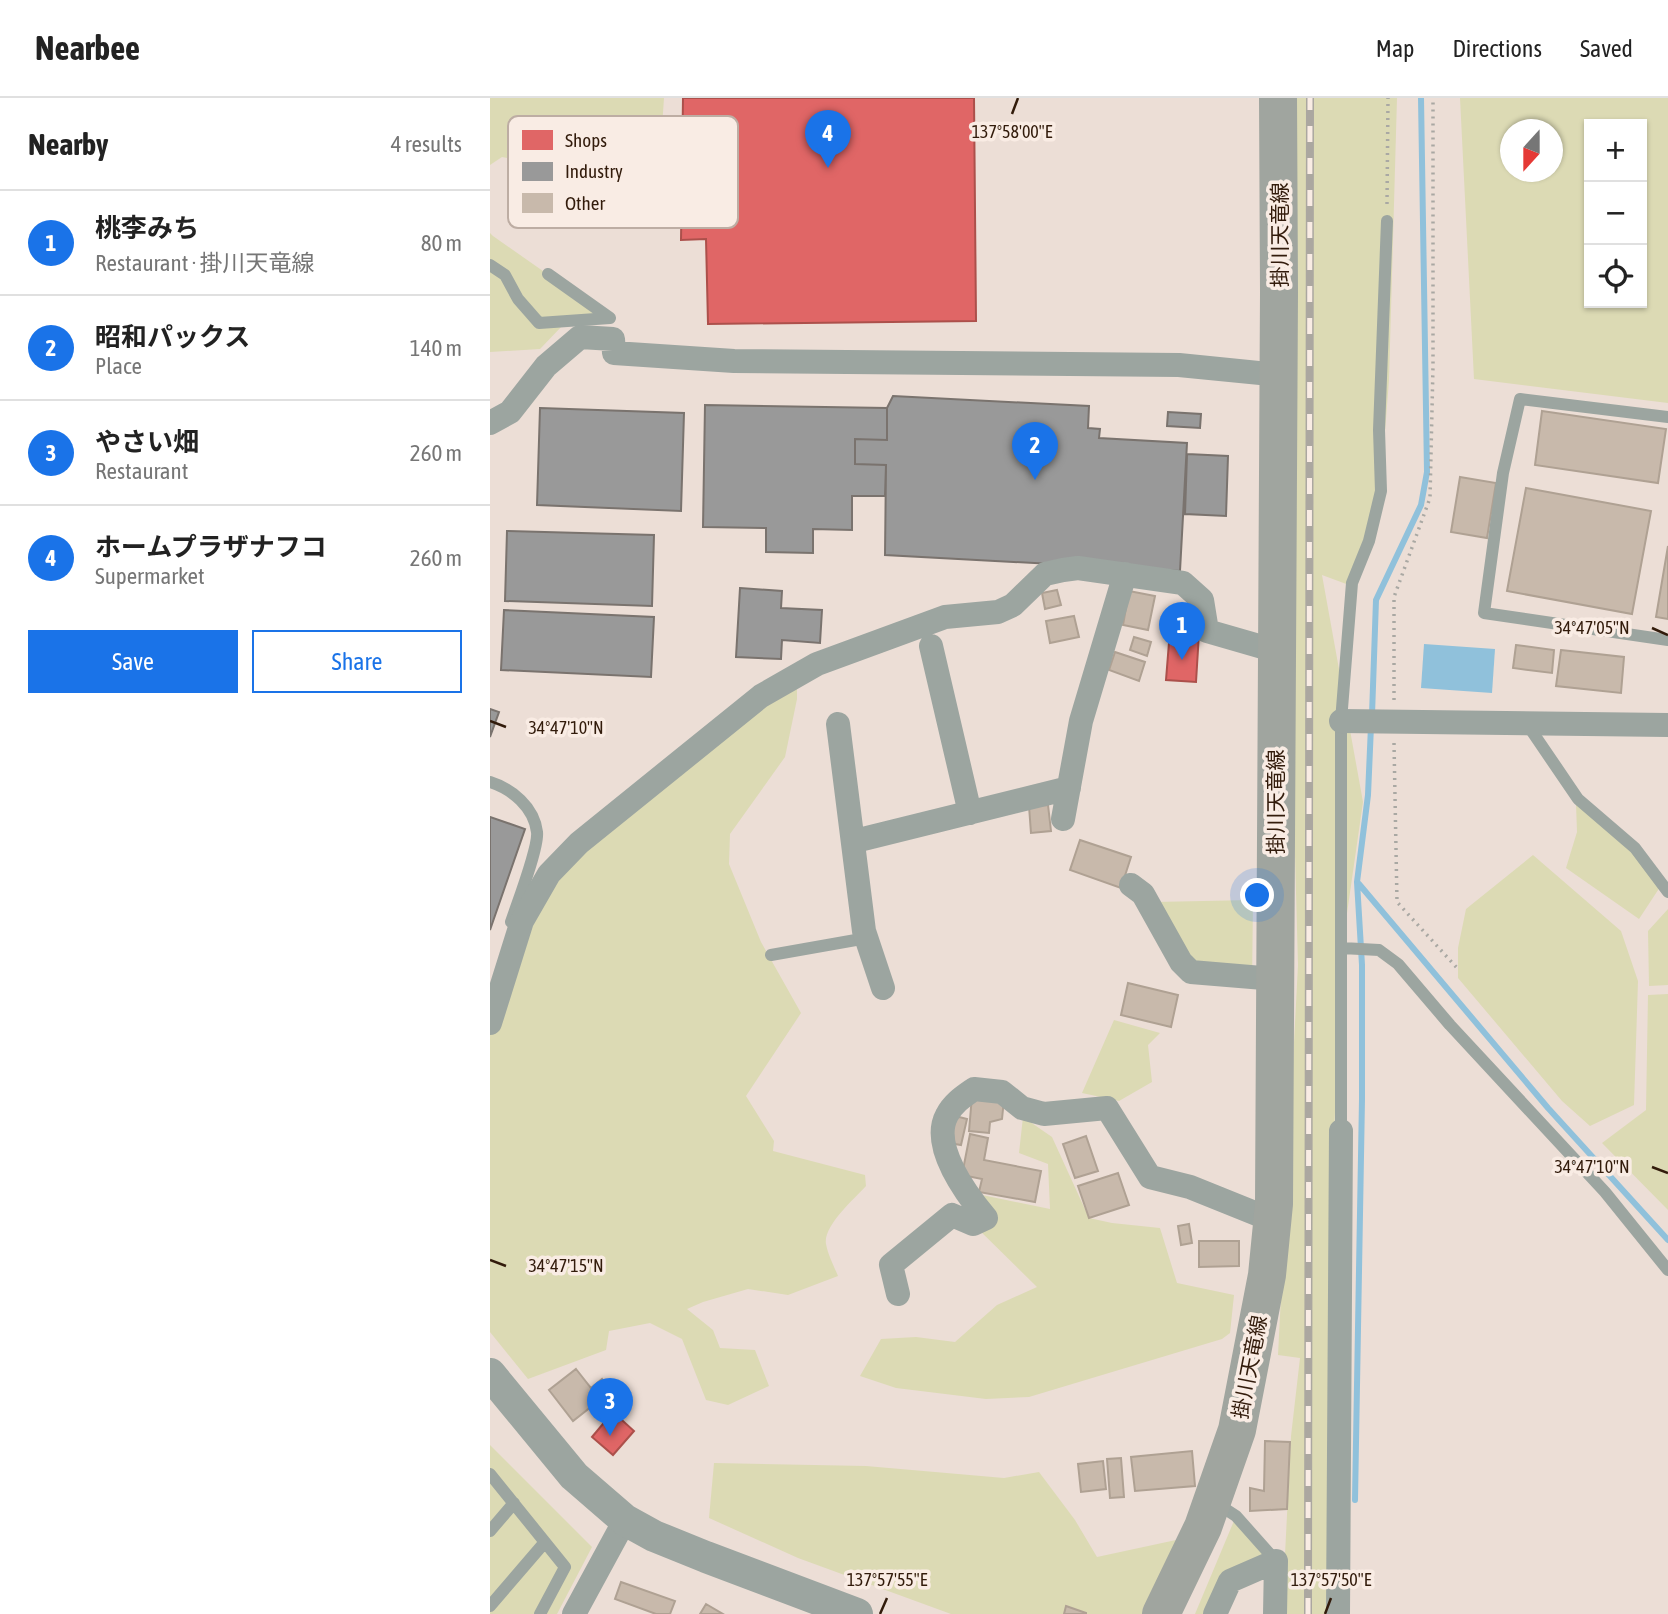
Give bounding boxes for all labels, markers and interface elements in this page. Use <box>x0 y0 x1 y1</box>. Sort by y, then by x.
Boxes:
text: Nearbee <box>35 29 140 67</box>
text: Map <box>1376 35 1414 62</box>
text: Directions <box>1452 35 1542 62</box>
text: Saved <box>1580 35 1633 62</box>
pin: 4 <box>805 110 851 168</box>
legend <box>508 116 738 228</box>
north arrow <box>1500 119 1563 182</box>
map controls <box>1584 119 1647 308</box>
button: + <box>1584 119 1647 182</box>
text: 137°58'00"E <box>972 121 1053 142</box>
text: Nearby <box>28 127 108 161</box>
text: Shops <box>565 129 607 151</box>
text: 4 results <box>391 131 462 157</box>
text: Industry <box>565 160 623 182</box>
button: − <box>1584 182 1647 245</box>
street label: 掛川天竜線 <box>1267 183 1291 288</box>
text: Other <box>565 192 605 214</box>
text: 桃李みち <box>95 213 199 243</box>
text: 1 <box>46 230 56 256</box>
text: 80 m <box>421 230 462 256</box>
button: locate <box>1584 245 1647 308</box>
text: Restaurant · 掛川天竜線 <box>95 250 315 276</box>
text: 昭和パックス <box>95 322 250 352</box>
text: 2 <box>46 335 56 361</box>
text: 140 m <box>410 335 462 361</box>
text: Place <box>95 353 142 379</box>
pin: 2 <box>1012 422 1058 480</box>
text: やさい畑 <box>95 427 199 457</box>
text: 3 <box>46 440 56 466</box>
text: 260 m <box>410 440 462 466</box>
text: Restaurant <box>95 458 188 484</box>
text: ホームプラザナフコ <box>95 532 327 562</box>
text: 4 <box>46 545 56 571</box>
text: 260 m <box>410 545 462 571</box>
text: Supermarket <box>95 563 205 589</box>
pin: 1 <box>1159 602 1205 660</box>
text: 34°47'05"N <box>1554 617 1630 638</box>
button: Save <box>28 630 238 693</box>
button: Share <box>252 630 462 693</box>
text: 34°47'10"N <box>528 717 604 738</box>
street label: 掛川天竜線 <box>1263 750 1287 855</box>
your location <box>1240 878 1274 912</box>
text: 34°47'10"N <box>1554 1156 1630 1177</box>
text: 34°47'15"N <box>528 1255 604 1276</box>
street label: 掛川天竜線 <box>1227 1313 1271 1421</box>
pin: 3 <box>587 1378 633 1436</box>
text: 137°57'55"E <box>847 1569 928 1590</box>
text: 137°57'50"E <box>1291 1569 1372 1590</box>

